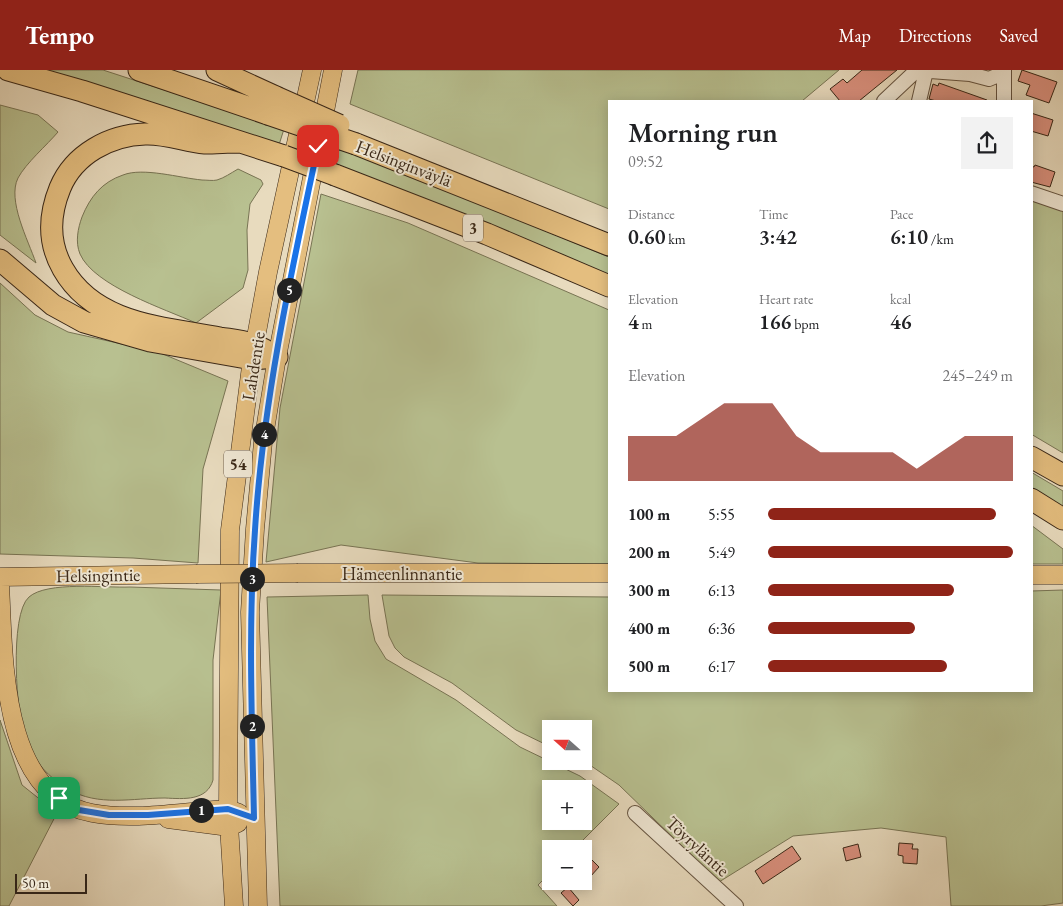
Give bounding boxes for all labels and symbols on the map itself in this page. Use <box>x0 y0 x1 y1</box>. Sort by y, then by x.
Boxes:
pin <box>297 125 339 167</box>
street label: Helsinginväylä <box>353 134 456 192</box>
road number: 3 <box>463 214 483 242</box>
pin: 5 <box>276 278 302 302</box>
street label: Lahdentie <box>236 330 270 402</box>
pin: 4 <box>252 422 276 446</box>
road number: 54 <box>224 450 252 478</box>
street label: Hämeenlinnantie <box>342 562 462 585</box>
street label: Helsingintie <box>56 563 140 587</box>
pin: 3 <box>240 566 264 592</box>
pin: 2 <box>240 714 264 738</box>
north arrow <box>542 720 592 770</box>
pin <box>38 777 80 819</box>
pin: 1 <box>188 798 214 822</box>
street label: Töyryläntie <box>661 811 735 881</box>
scale bar <box>15 871 88 894</box>

